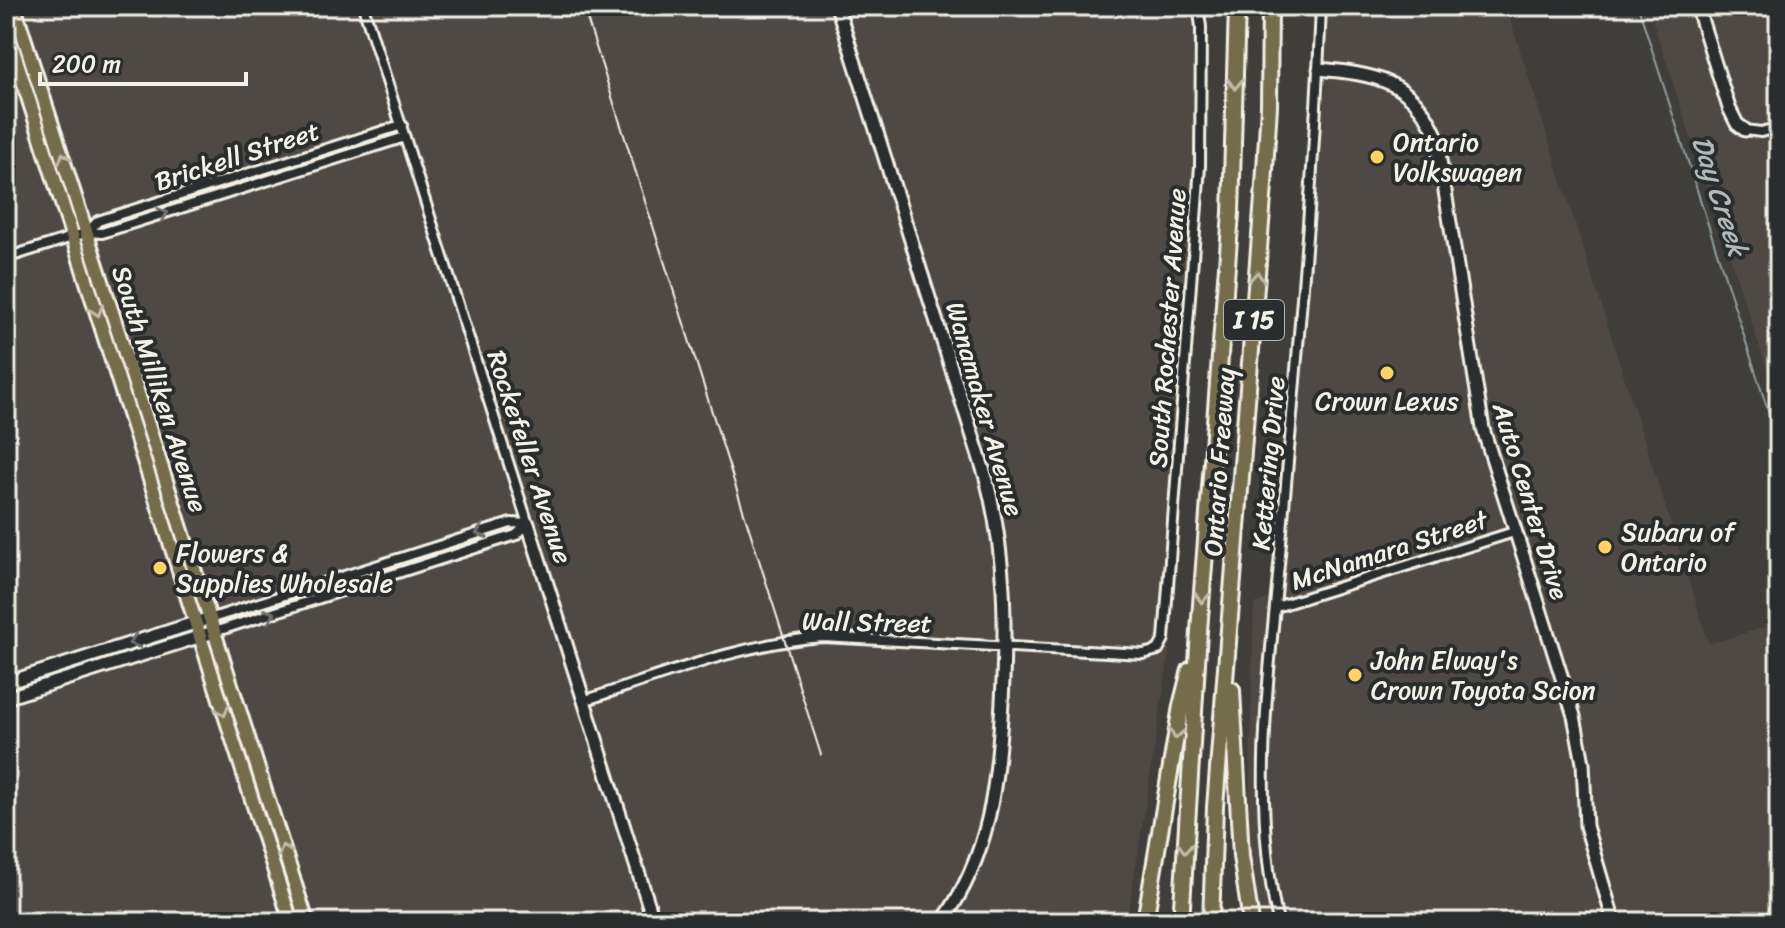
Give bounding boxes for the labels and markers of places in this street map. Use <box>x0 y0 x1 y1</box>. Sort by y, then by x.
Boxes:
place label: Ontario Volkswagen <box>1393 119 1522 195</box>
marker: Ontario Volkswagen <box>1368 148 1386 166</box>
marker: Crown Lexus <box>1378 364 1396 382</box>
place label: Crown Lexus <box>1315 378 1459 424</box>
place label: Subaru of Ontario <box>1621 509 1737 585</box>
place label: Flowers & Supplies Wholesale <box>176 530 393 606</box>
marker: Subaru of Ontario <box>1596 538 1614 556</box>
marker: Flowers & Supplies Wholesale <box>151 559 169 577</box>
place label: John Elway's Crown Toyota Scion <box>1370 637 1596 713</box>
marker: John Elway's Crown Toyota Scion <box>1346 666 1364 684</box>

